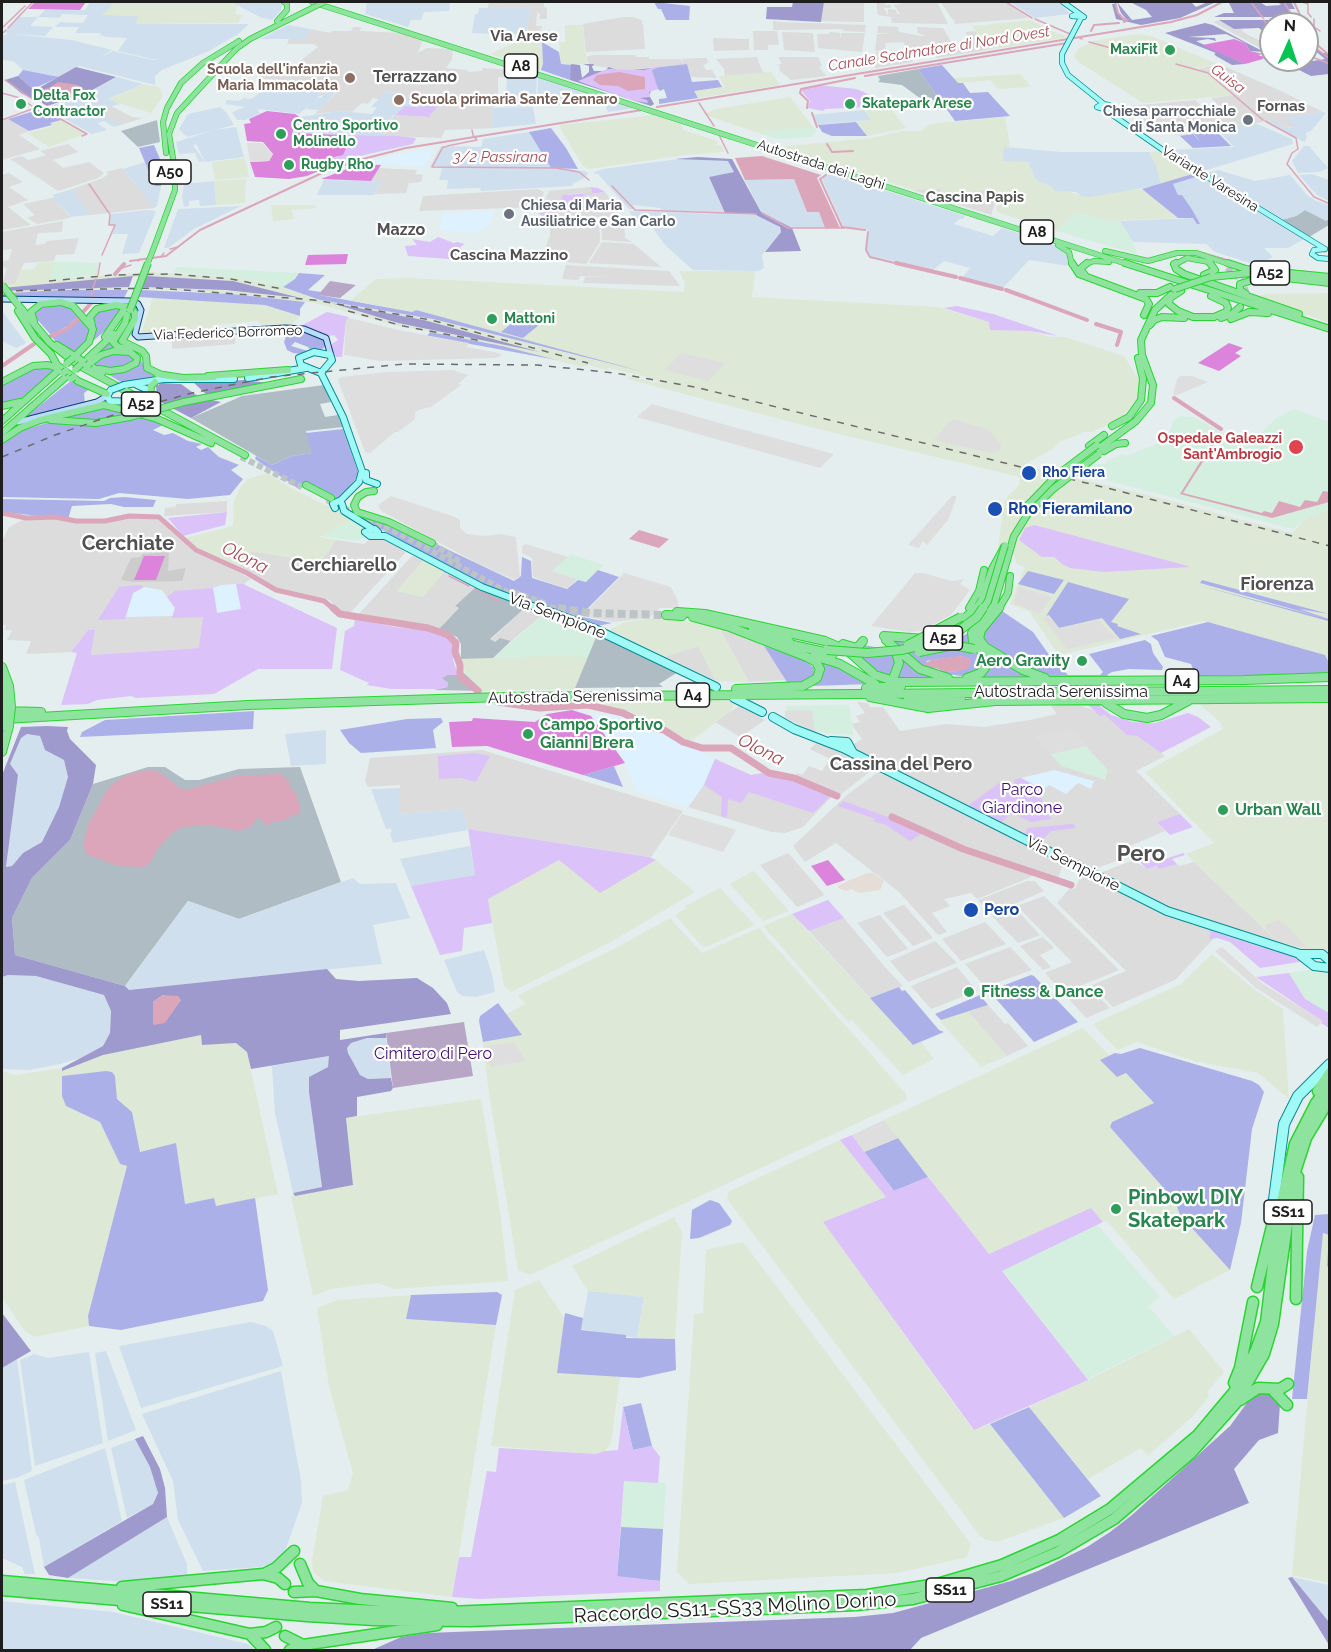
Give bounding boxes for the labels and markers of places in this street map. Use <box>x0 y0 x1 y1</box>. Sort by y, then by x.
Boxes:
place label: MaxiFit <box>1110 42 1158 58</box>
marker: MaxiFit <box>1163 43 1177 57</box>
place label: Scuola dell'infanzia Maria Immacolata <box>207 62 338 94</box>
marker: Scuola dell'infanzia Maria Immacolata <box>343 71 357 85</box>
place label: Delta Fox Contractor <box>33 88 105 120</box>
place label: Scuola primaria Sante Zennaro <box>411 92 618 108</box>
marker: Scuola primaria Sante Zennaro <box>392 93 406 107</box>
place label: Skatepark Arese <box>862 96 972 112</box>
marker: Delta Fox Contractor <box>14 97 28 111</box>
marker: Skatepark Arese <box>843 97 857 111</box>
place label: Chiesa parrocchiale di Santa Monica <box>1103 104 1236 136</box>
marker: Chiesa parrocchiale di Santa Monica <box>1241 113 1255 127</box>
place label: Centro Sportivo Molinello <box>293 118 398 150</box>
marker: Centro Sportivo Molinello <box>274 127 288 141</box>
place label: Rugby Rho <box>301 157 374 173</box>
marker: Rugby Rho <box>282 158 296 172</box>
place label: Chiesa di Maria Ausiliatrice e San Carlo <box>521 198 675 231</box>
marker: Chiesa di Maria Ausiliatrice e San Carlo <box>502 207 516 221</box>
place label: Mattoni <box>504 311 555 327</box>
marker: Mattoni <box>485 312 499 326</box>
place label: Ospedale Galeazzi Sant'Ambrogio <box>1158 431 1282 464</box>
marker: Ospedale Galeazzi Sant'Ambrogio <box>1287 438 1305 456</box>
marker: Rho Fiera <box>1020 464 1038 482</box>
place label: Rho Fiera <box>1042 465 1105 481</box>
place label: Rho Fieramilano <box>1008 499 1133 519</box>
marker: Rho Fieramilano <box>986 500 1004 518</box>
place label: Aero Gravity <box>976 651 1070 671</box>
marker: Aero Gravity <box>1075 654 1089 668</box>
place label: Campo Sportivo Gianni Brera <box>540 715 663 753</box>
marker: Campo Sportivo Gianni Brera <box>521 727 535 741</box>
place label: Urban Wall <box>1235 800 1321 820</box>
marker: Urban Wall <box>1216 803 1230 817</box>
place label: Pero <box>984 900 1019 920</box>
marker: Pero <box>962 901 980 919</box>
place label: Fitness & Dance <box>981 982 1103 1002</box>
marker: Fitness & Dance <box>962 985 976 999</box>
place label: Pinbowl DIY Skatepark <box>1128 1186 1243 1233</box>
marker: Pinbowl DIY Skatepark <box>1109 1202 1123 1216</box>

